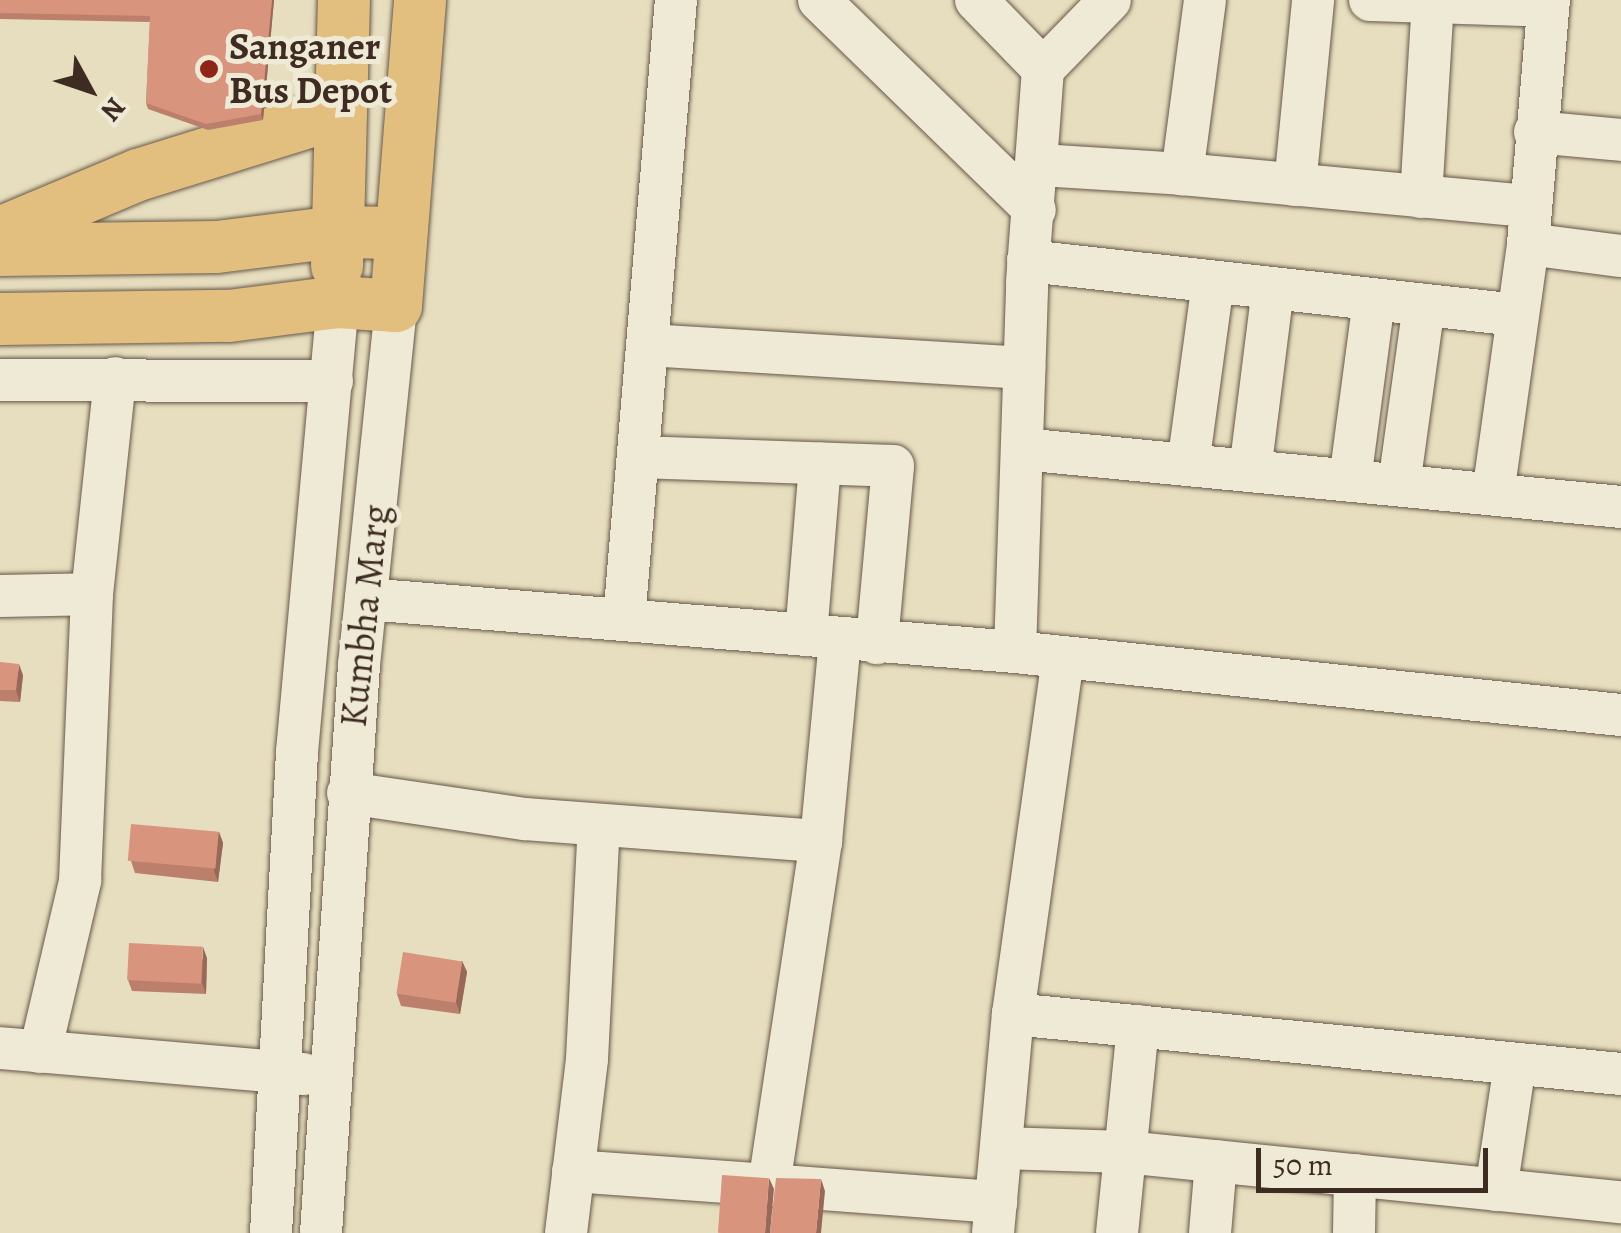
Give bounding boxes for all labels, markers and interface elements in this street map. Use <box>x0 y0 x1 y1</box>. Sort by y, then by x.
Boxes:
place label: Sanganer Bus Depot <box>229 24 392 113</box>
north arrow <box>40 40 140 140</box>
marker: Sanganer Bus Depot <box>198 58 220 80</box>
text: N <box>92 89 134 129</box>
street label: Kumbha Marg <box>331 503 399 729</box>
scale bar <box>1261 1128 1494 1190</box>
text: 50 m <box>1273 1145 1333 1185</box>

